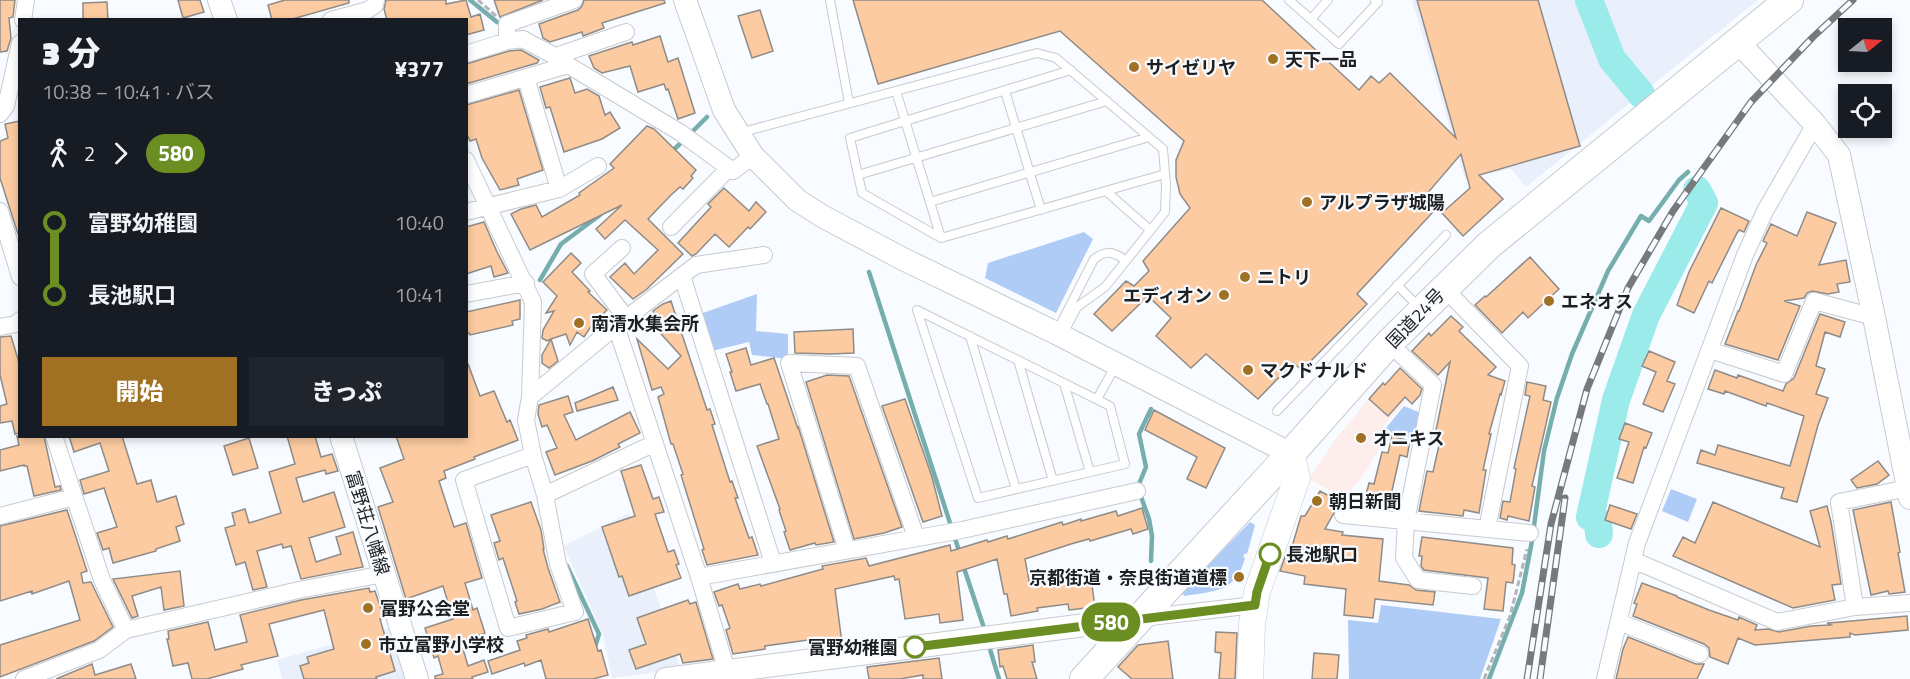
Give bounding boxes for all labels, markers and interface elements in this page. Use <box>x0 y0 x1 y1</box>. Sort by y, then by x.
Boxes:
north arrow <box>1838 18 1892 72</box>
map controls <box>1838 18 1892 138</box>
text: 3 分 <box>42 28 100 78</box>
place label: 天下一品 <box>1285 46 1357 73</box>
text: ¥377 <box>395 52 444 86</box>
marker: 天下一品 <box>1266 52 1280 66</box>
place label: サイゼリヤ <box>1146 54 1236 81</box>
marker: サイゼリヤ <box>1127 60 1141 74</box>
text: 10:38 – 10:41 · バス <box>42 76 215 107</box>
button: locate <box>1838 84 1892 138</box>
icon: walk <box>42 137 75 170</box>
icon: forward <box>104 137 137 170</box>
text: 580 <box>158 137 193 169</box>
text: 2 <box>84 138 95 169</box>
place label: アルプラザ城陽 <box>1319 189 1445 216</box>
marker: アルプラザ城陽 <box>1300 195 1314 209</box>
text: 富野幼稚園 <box>88 206 198 240</box>
text: 10:40 <box>395 207 444 238</box>
place label: ニトリ <box>1257 264 1311 291</box>
marker: ニトリ <box>1238 270 1252 284</box>
text: 長池駅口 <box>88 278 176 312</box>
text: 10:41 <box>395 279 444 310</box>
place label: エディオン <box>1123 282 1212 309</box>
street label: 国道24号 <box>1380 282 1450 354</box>
marker: エディオン <box>1217 288 1231 302</box>
place label: エネオス <box>1561 288 1633 315</box>
marker: エネオス <box>1542 294 1556 308</box>
place label: 南清水集会所 <box>591 310 699 337</box>
marker: 南清水集会所 <box>572 316 586 330</box>
button: 開始 <box>42 357 237 426</box>
button: きっぷ <box>249 357 444 426</box>
place label: マクドナルド <box>1260 357 1368 384</box>
marker: マクドナルド <box>1241 363 1255 377</box>
place label: オニキス <box>1373 425 1444 452</box>
marker: オニキス <box>1354 431 1368 445</box>
street label: 富野荘八幡線 <box>339 467 397 579</box>
place label: 朝日新聞 <box>1329 488 1401 515</box>
marker: 朝日新聞 <box>1310 494 1324 508</box>
place label: 長池駅口 <box>1286 541 1358 568</box>
marker: 長池駅口 <box>1259 543 1281 565</box>
place label: 京都街道・奈良街道道標 <box>1029 564 1227 591</box>
marker: 京都街道・奈良街道道標 <box>1232 570 1246 584</box>
place label: 富野公会堂 <box>380 595 470 622</box>
marker: 富野公会堂 <box>361 601 375 615</box>
line badge: 580 <box>1076 602 1146 642</box>
text: 580 <box>1093 606 1129 638</box>
place label: 市立富野小学校 <box>378 631 504 658</box>
place label: 富野幼稚園 <box>808 634 898 661</box>
marker: 富野幼稚園 <box>904 636 926 658</box>
marker: 市立富野小学校 <box>359 637 373 651</box>

